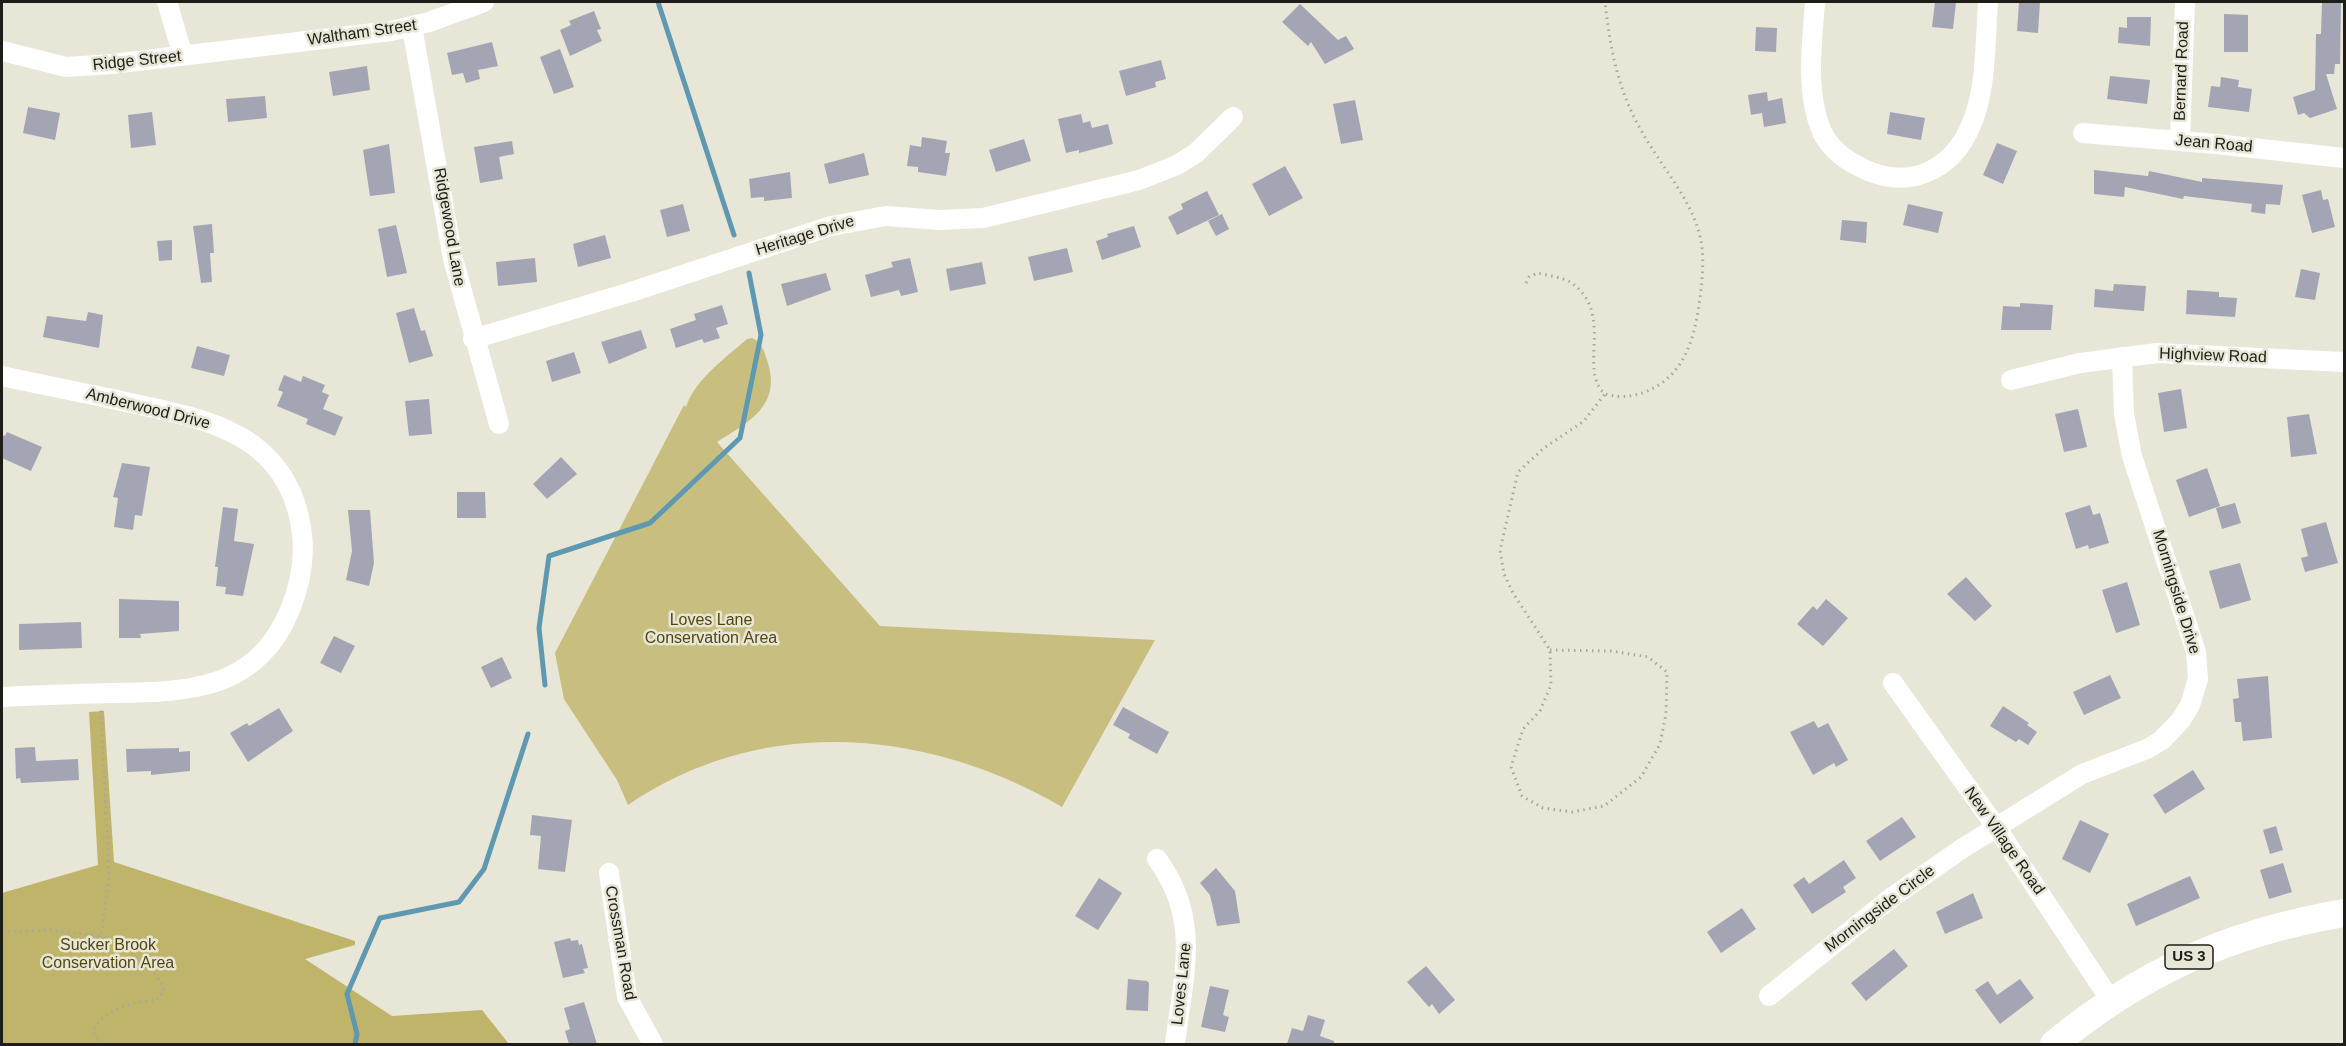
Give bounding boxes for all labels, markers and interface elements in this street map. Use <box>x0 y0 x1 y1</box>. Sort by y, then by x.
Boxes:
street label: Waltham Street <box>306 16 418 50</box>
street label: Bernard Road <box>2171 21 2193 121</box>
street label: Ridge Street <box>92 47 182 75</box>
street label: Jean Road <box>2175 131 2253 157</box>
street label: Ridgewood Lane <box>429 166 469 288</box>
street label: Heritage Drive <box>753 212 857 260</box>
street label: Highview Road <box>2159 345 2267 367</box>
street label: Amberwood Drive <box>84 384 212 434</box>
street label: Morningside Drive <box>2148 528 2204 656</box>
park label: Loves Lane Conservation Area <box>645 611 777 649</box>
street label: New Village Road <box>1960 784 2048 898</box>
street label: Morningside Circle <box>1821 861 1939 957</box>
street label: Crossman Road <box>601 884 639 1002</box>
park label: Sucker Brook Conservation Area <box>42 936 174 974</box>
street label: Loves Lane <box>1168 942 1196 1026</box>
road number: US 3 <box>2165 945 2213 969</box>

